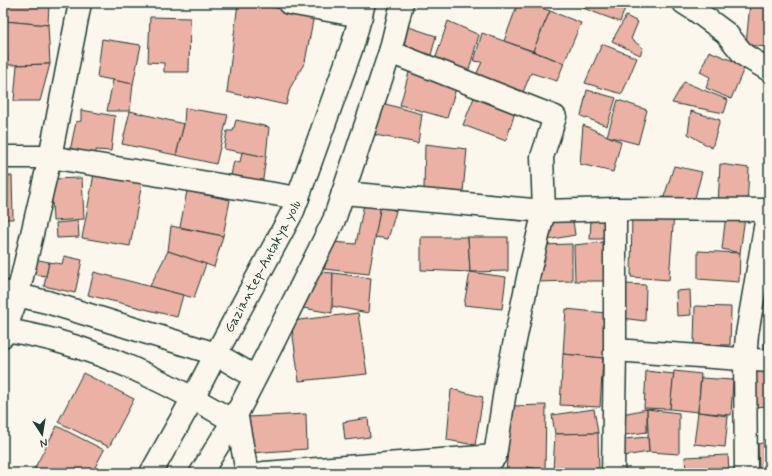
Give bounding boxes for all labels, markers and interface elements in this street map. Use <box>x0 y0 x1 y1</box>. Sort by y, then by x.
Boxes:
street label: Gaziantep-Antakya yolu <box>220 197 305 336</box>
north arrow <box>22 414 62 454</box>
text: N <box>39 435 49 450</box>

